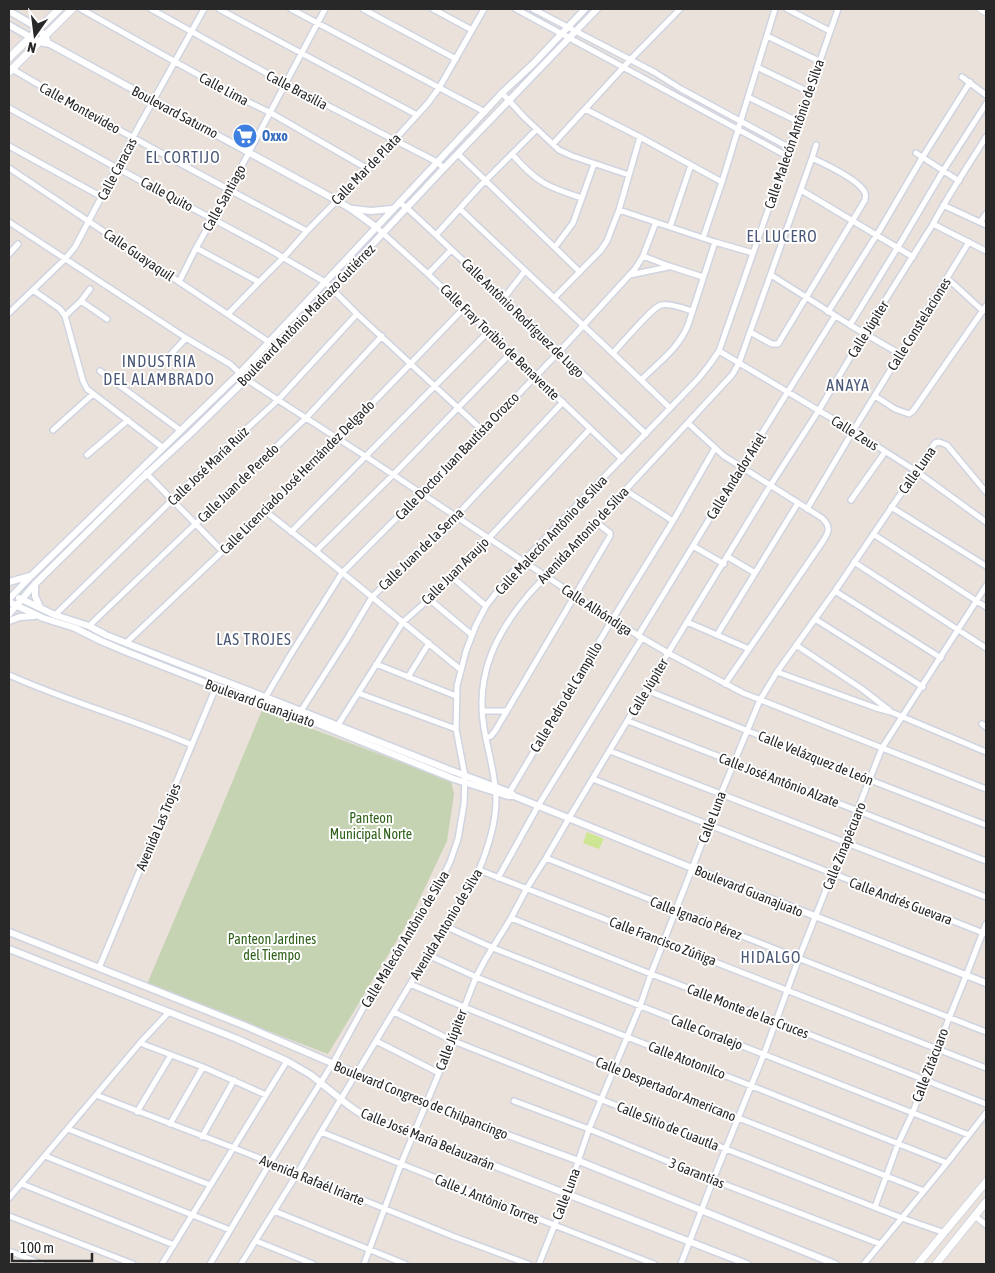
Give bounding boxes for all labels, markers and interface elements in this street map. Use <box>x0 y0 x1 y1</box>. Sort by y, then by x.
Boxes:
north arrow <box>10 10 60 60</box>
text: N <box>26 39 38 56</box>
street label: Calle Malecón Antônio de Silva <box>761 57 827 211</box>
street label: Calle Brasilia <box>264 67 330 113</box>
street label: Calle Lima <box>197 69 251 109</box>
street label: Calle Montevideo <box>37 79 123 137</box>
street label: Boulevard Saturno <box>129 83 221 141</box>
supermarket icon: Oxxo <box>232 123 258 149</box>
place label: Oxxo <box>262 128 288 144</box>
street label: Calle Mar de Plata <box>328 130 404 208</box>
street label: Calle Caracas <box>94 135 140 203</box>
district label: EL CORTIJO <box>146 148 221 166</box>
street label: Calle Santiago <box>199 162 249 234</box>
street label: Calle Quito <box>138 174 196 214</box>
street label: Calle Guayaquil <box>101 226 178 285</box>
district label: EL LUCERO <box>746 227 818 245</box>
street label: Boulevard Antônio Madrazo Gutiérrez <box>234 241 378 389</box>
street label: Calle Antônio Rodríguez de Lugo <box>458 255 588 381</box>
street label: Calle Constelaciones <box>884 275 954 373</box>
street label: Calle Fray Toribio de Benavente <box>437 281 563 403</box>
street label: Calle Júpiter <box>844 297 892 360</box>
district label: INDUSTRIA DEL ALAMBRADO <box>103 352 215 388</box>
district label: ANAYA <box>826 376 870 394</box>
street label: Calle Doctor Juan Bautista Orozco <box>392 389 522 523</box>
street label: Calle Licenciado José Hernández Delgado <box>217 397 377 557</box>
street label: Calle Zeus <box>828 412 882 454</box>
street label: Calle José María Ruiz <box>164 423 252 509</box>
street label: Calle Andador Ariel <box>703 430 769 522</box>
street label: Calle Juan de Peredo <box>194 440 282 526</box>
street label: Calle Luna <box>895 443 939 497</box>
street label: Calle Malecón Antônio de Silva <box>492 472 610 598</box>
street label: Avenida Antonio de Silva <box>534 483 632 587</box>
street label: Calle Juan de la Serna <box>375 505 467 593</box>
street label: Calle Juan Araujo <box>418 534 492 608</box>
street label: Calle Alhóndiga <box>559 581 635 639</box>
district label: LAS TROJES <box>216 630 292 648</box>
street label: Calle Pedro del Campillo <box>527 639 605 755</box>
street label: Calle Júpiter <box>625 655 672 718</box>
street label: Boulevard Guanajuato <box>203 676 317 730</box>
street label: Calle Velázquez de León <box>756 728 876 788</box>
street label: Calle José Antônio Alzate <box>717 750 841 810</box>
street label: Avenida Las Trojes <box>132 781 184 873</box>
street label: Calle Luna <box>695 789 729 845</box>
street label: Calle Zinapécuaro <box>819 800 869 892</box>
park label: Panteon Municipal Norte <box>330 810 412 842</box>
street label: Boulevard Guanajuato <box>692 862 806 920</box>
street label: Avenida Antonio de Silva <box>407 866 485 982</box>
street label: Calle Malecón Antônio de Silva <box>358 868 452 1010</box>
street label: Calle Andrés Guevara <box>847 874 955 928</box>
street label: Calle Ignacio Pérez <box>648 893 744 943</box>
street label: Calle Francisco Zúñiga <box>607 913 719 969</box>
park label: Panteon Jardines del Tiempo <box>228 931 316 963</box>
district label: HIDALGO <box>741 948 801 966</box>
street label: Calle Monte de las Cruces <box>685 980 811 1042</box>
street label: Calle Júpiter <box>432 1007 470 1073</box>
street label: Calle Corralejo <box>669 1011 745 1053</box>
street label: Calle Zitácuaro <box>909 1026 951 1104</box>
street label: Calle Atotonilco <box>646 1038 728 1082</box>
street label: Calle Despertador Americano <box>593 1053 739 1125</box>
street label: Boulevard Congreso de Chilpancingo <box>332 1058 510 1142</box>
street label: Calle Sitio de Cuautla <box>615 1098 721 1154</box>
street label: Calle José María Belauzarán <box>359 1105 497 1173</box>
street label: Avenida Rafaél Iriarte <box>257 1152 367 1208</box>
street label: 3 Garantías <box>667 1155 727 1191</box>
street label: Calle Luna <box>549 1166 583 1222</box>
street label: Calle J. Antônio Torres <box>433 1171 542 1227</box>
scale bar <box>12 1230 92 1262</box>
text: 100 m <box>20 1239 54 1256</box>

